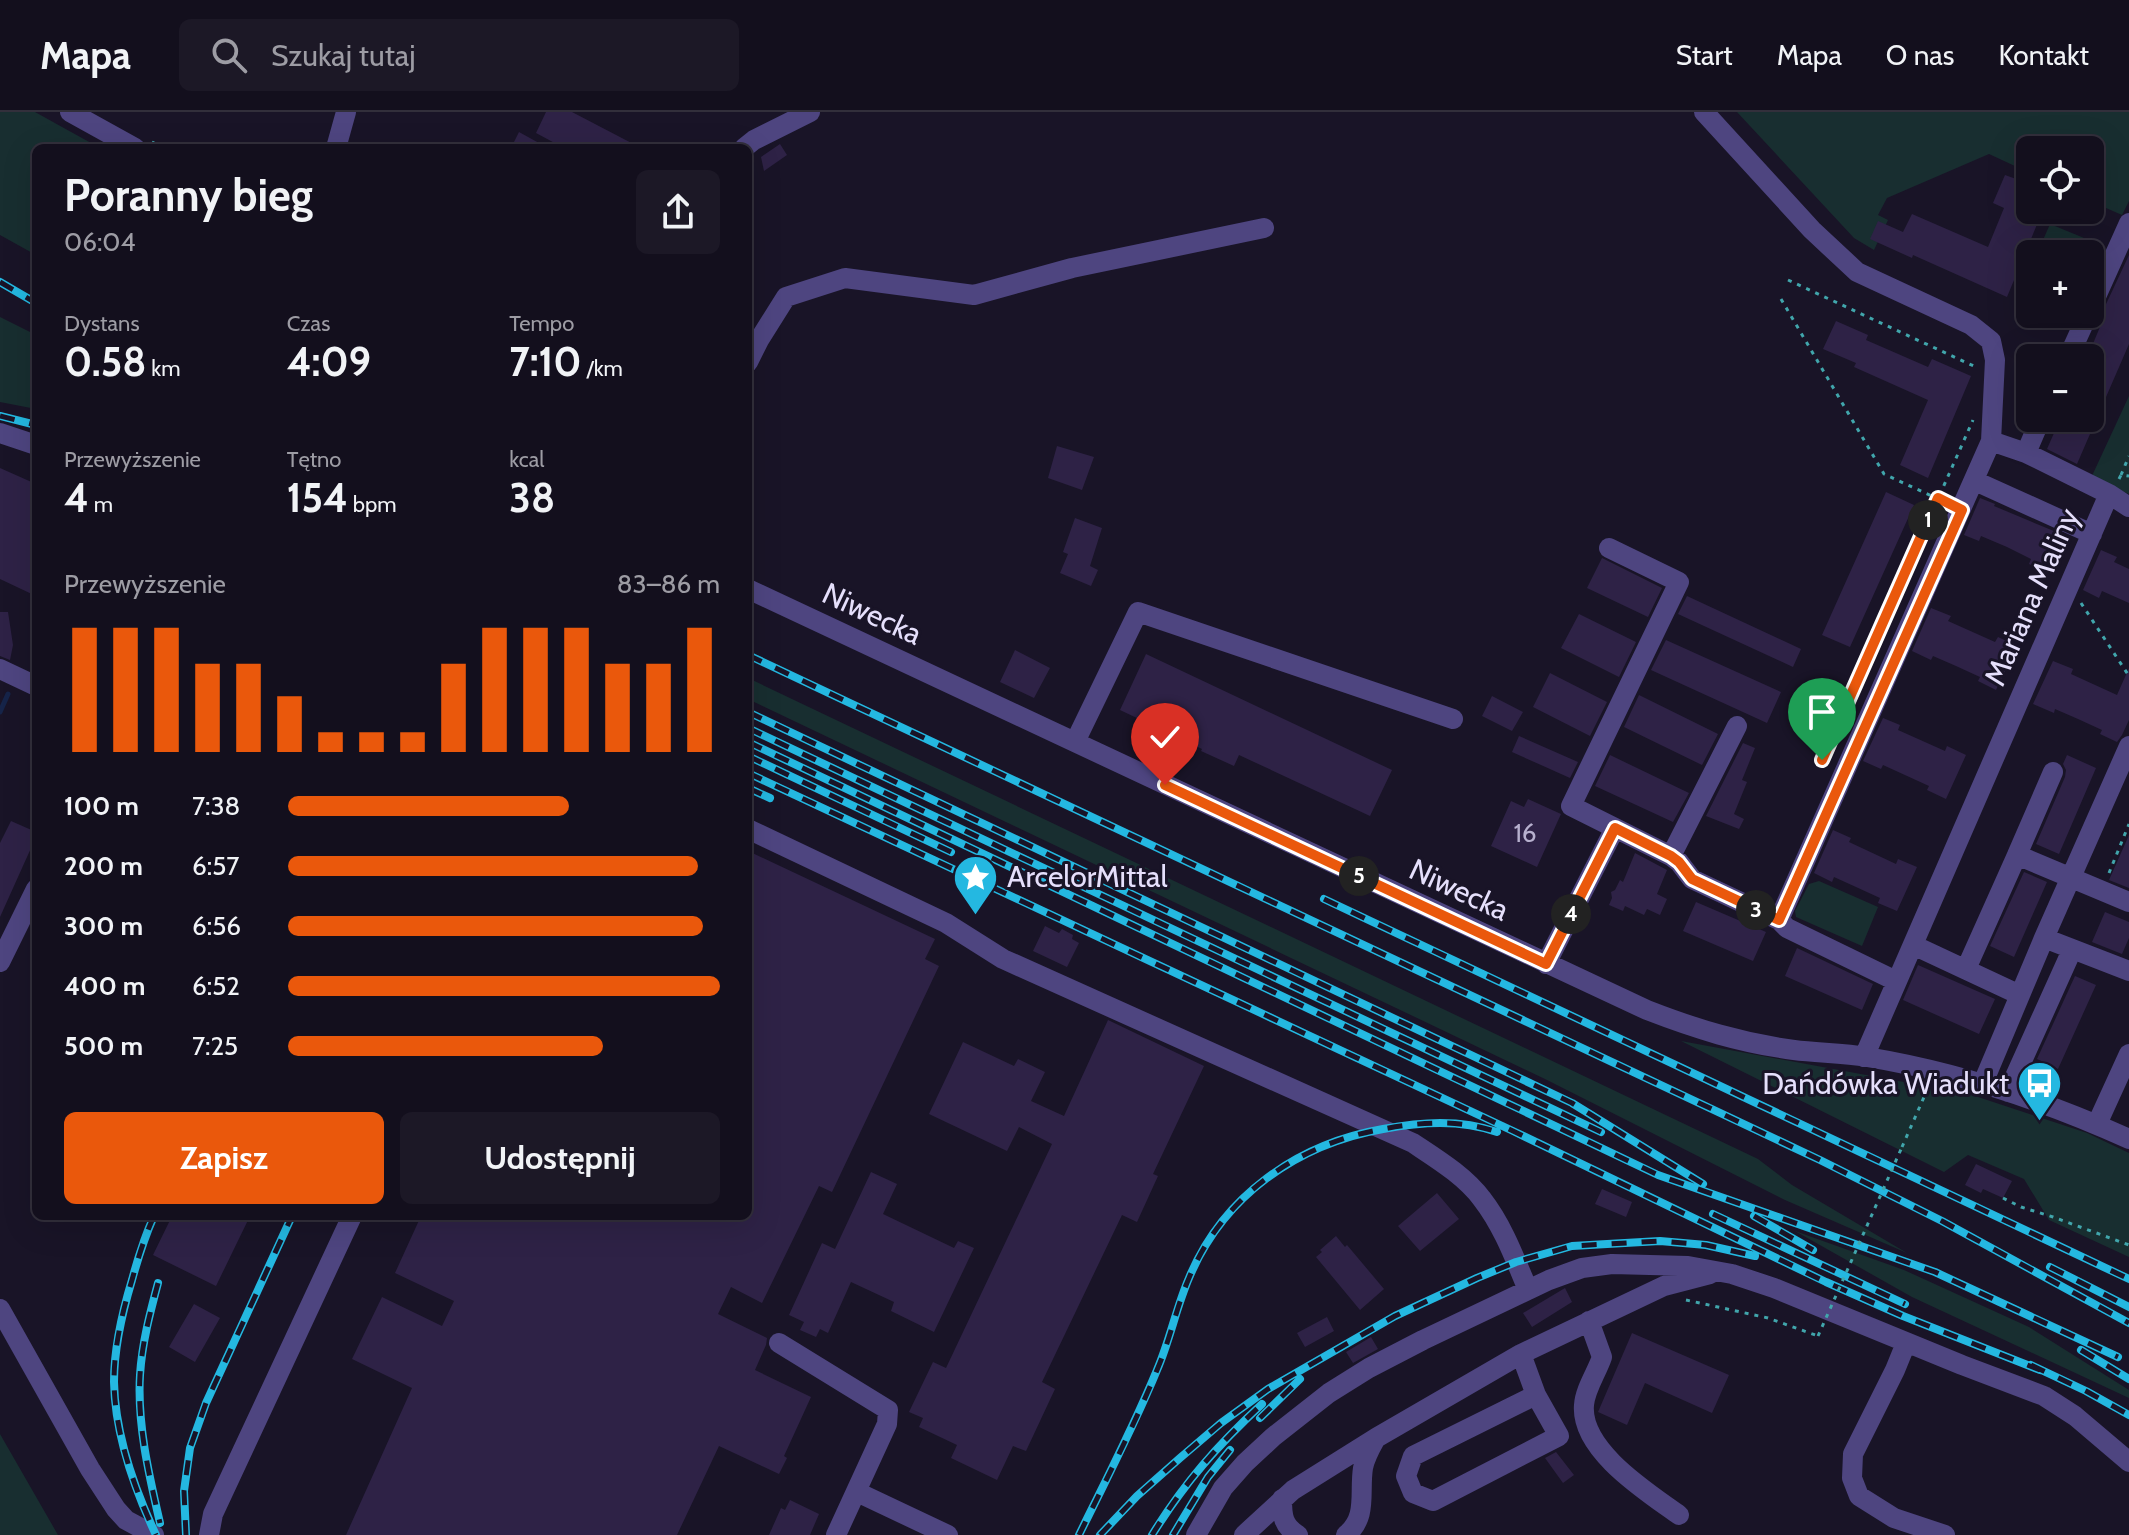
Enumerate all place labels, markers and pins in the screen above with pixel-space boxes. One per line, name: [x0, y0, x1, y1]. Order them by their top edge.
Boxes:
pin: 1: [1908, 500, 1948, 540]
pin: [1788, 678, 1856, 760]
pin: [1131, 703, 1199, 785]
place icon: ArcelorMittal: [952, 853, 1000, 916]
pin: 5: [1339, 856, 1379, 896]
place label: ArcelorMittal: [1007, 858, 1168, 895]
pin: 3: [1736, 890, 1776, 930]
pin: 4: [1551, 894, 1591, 934]
bus stop icon: Dańdówka Wiadukt: [2016, 1060, 2064, 1123]
place label: Dańdówka Wiadukt: [1762, 1065, 2009, 1102]

